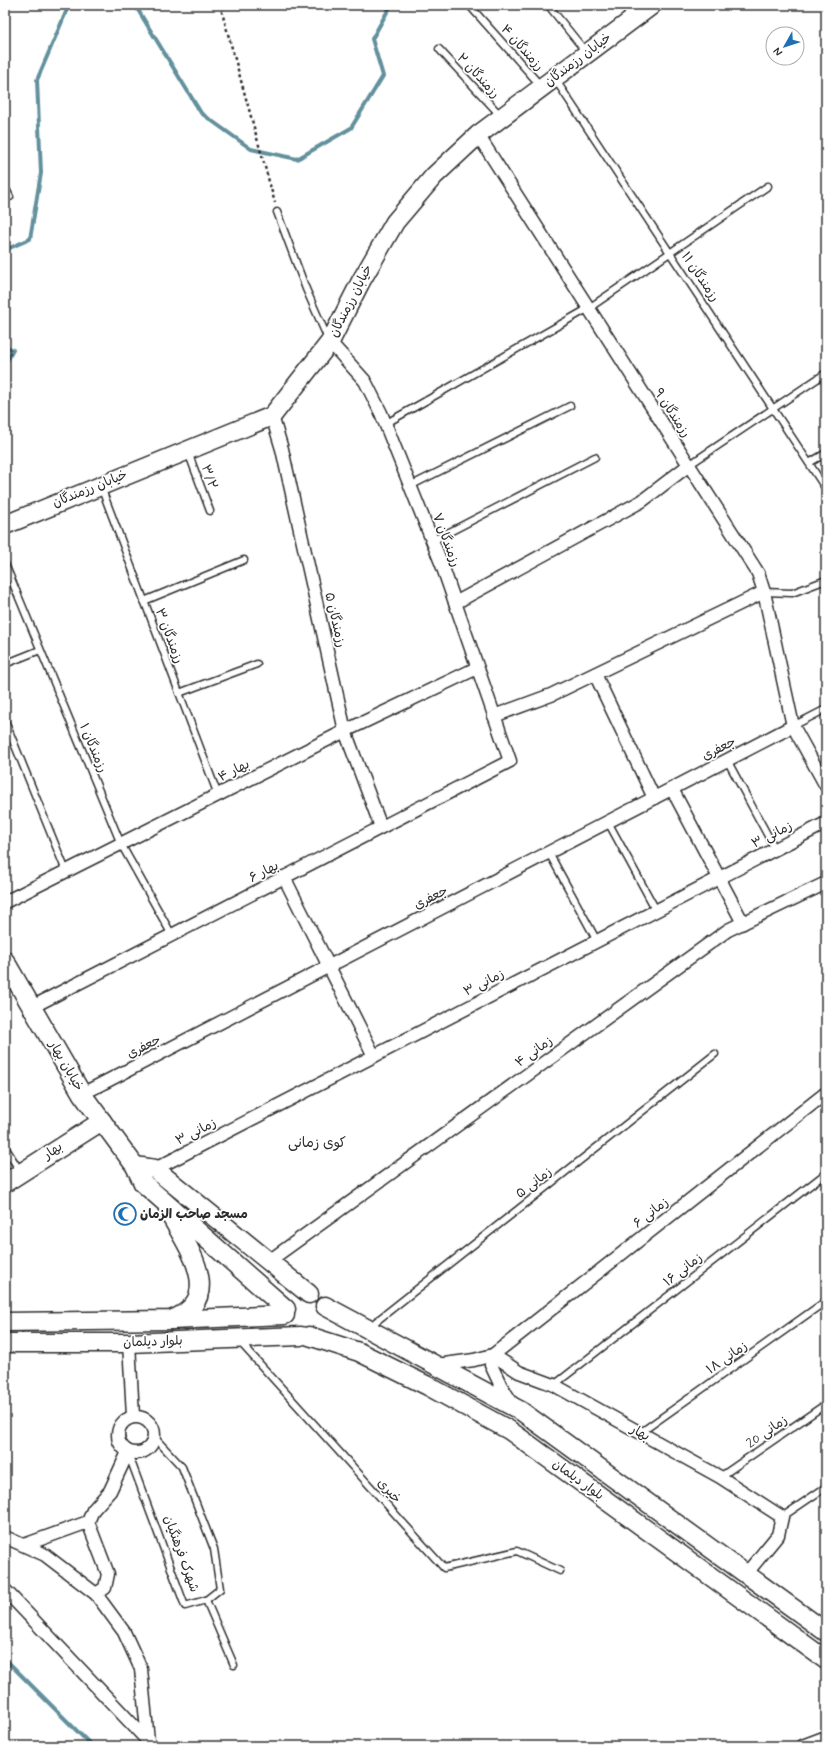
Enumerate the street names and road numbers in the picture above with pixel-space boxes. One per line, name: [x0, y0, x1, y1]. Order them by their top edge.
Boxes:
street label: رزمندگان ۴: [497, 21, 547, 75]
street label: خیابان رزمندگان: [541, 29, 615, 91]
street label: رزمندگان ۲: [453, 50, 503, 102]
street label: رزمندگان ۱۱: [677, 249, 723, 305]
street label: خیابان رزمندگان: [325, 262, 377, 340]
street label: رزمندگان ۹: [650, 385, 694, 441]
street label: ۳/۲: [197, 462, 221, 492]
street label: خیابان رزمندگان: [50, 466, 130, 512]
street label: رزمندگان ۷: [428, 511, 464, 569]
street label: رزمندگان ۵: [320, 591, 350, 649]
street label: رزمندگان ۳: [151, 606, 187, 666]
street label: رزمندگان ۱: [75, 721, 111, 775]
street label: جعفری: [699, 733, 739, 765]
street label: بهار ۴: [215, 756, 253, 786]
street label: زمانی ۳: [749, 818, 795, 852]
street label: بهار ۶: [246, 857, 282, 887]
street label: جعفری: [411, 882, 451, 914]
street label: زمانی ۳: [461, 966, 507, 1000]
street label: جعفری: [124, 1031, 164, 1063]
street label: زمانی ۴: [512, 1033, 556, 1071]
street label: خیابان بهار: [44, 1037, 87, 1094]
street label: زمانی ۳: [173, 1115, 219, 1149]
street label: بهار: [39, 1138, 66, 1164]
street label: زمانی ۵: [512, 1164, 556, 1202]
street label: زمانی ۶: [630, 1194, 672, 1232]
street label: زمانی ۱۶: [660, 1249, 706, 1291]
street label: بلوار دیلمان: [123, 1332, 183, 1352]
street label: زمانی ۱۸: [703, 1338, 751, 1378]
street label: زمانی 20: [743, 1412, 791, 1452]
street label: بهار: [626, 1420, 653, 1445]
street label: بلوار دیلمان: [549, 1456, 607, 1504]
street label: خیری: [373, 1475, 405, 1507]
street label: شهرک فرهنگیان: [159, 1513, 203, 1595]

